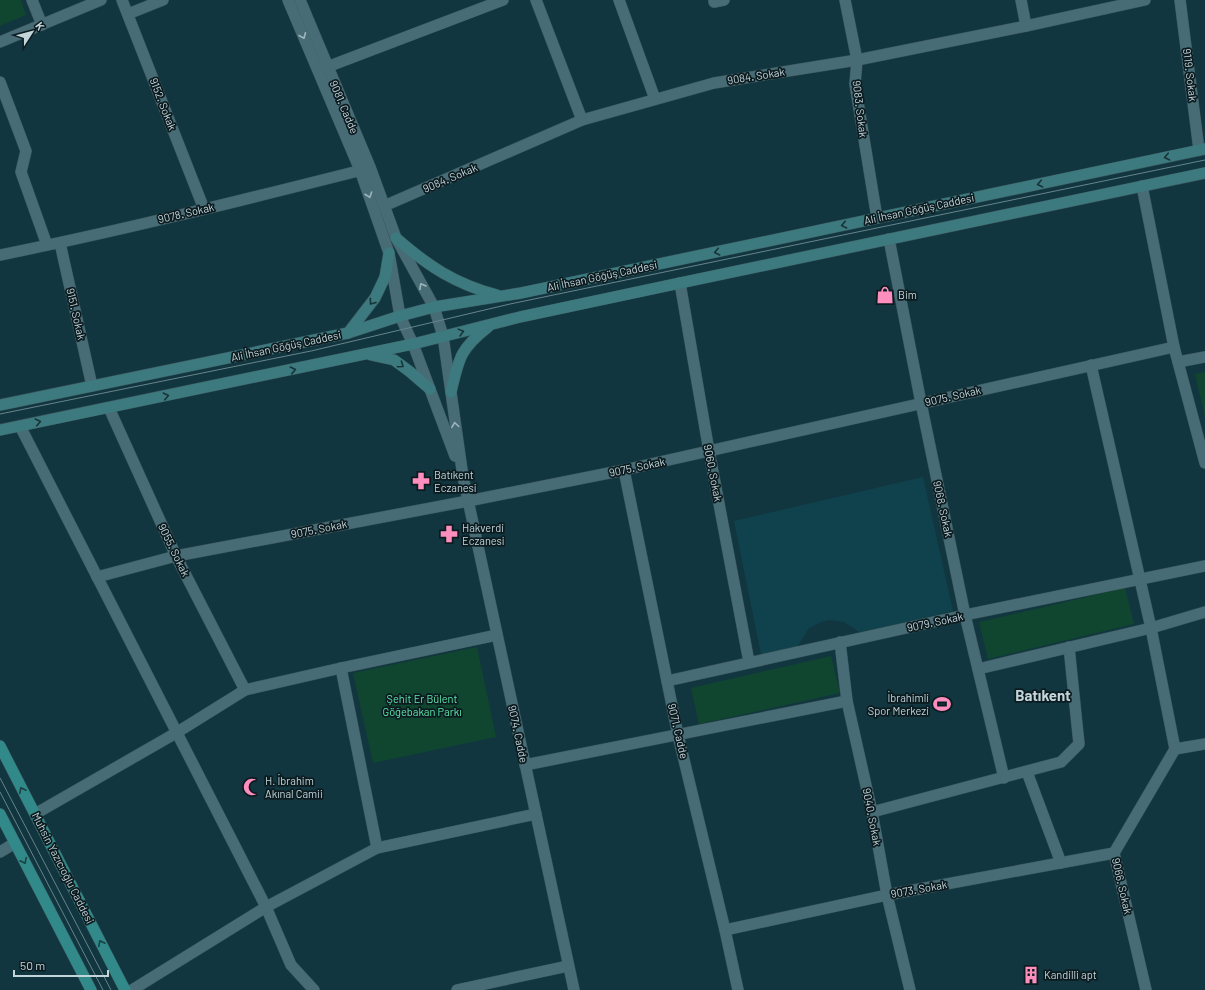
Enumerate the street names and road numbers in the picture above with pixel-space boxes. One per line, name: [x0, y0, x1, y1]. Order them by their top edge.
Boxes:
street label: 9119. Sokak: [1181, 48, 1200, 103]
street label: 9084. Sokak: [726, 64, 786, 86]
street label: 9152. Sokak: [148, 76, 180, 132]
street label: 9081. Cadde: [327, 78, 362, 136]
street label: 9083. Sokak: [851, 80, 871, 139]
street label: 9084. Sokak: [421, 160, 479, 195]
street label: Ali İhsan Göğüş Caddesi: [863, 189, 975, 227]
street label: 9078. Sokak: [157, 200, 216, 225]
street label: Ali İhsan Göğüş Caddesi: [546, 256, 658, 294]
street label: 9151. Sokak: [64, 287, 89, 342]
street label: Ali İhsan Göğüş Caddesi: [230, 326, 342, 364]
street label: 9075. Sokak: [924, 383, 983, 408]
street label: 9060. Sokak: [702, 443, 726, 503]
street label: 9075. Sokak: [608, 454, 667, 479]
street label: 9068. Sokak: [931, 479, 956, 539]
street label: 9075. Sokak: [290, 517, 349, 540]
street label: 9055. Sokak: [156, 521, 193, 579]
street label: 9079. Sokak: [906, 609, 965, 634]
street label: 9071. Cadde: [666, 702, 691, 760]
street label: 9074. Cadde: [506, 704, 531, 764]
street label: 9040. Sokak: [861, 787, 885, 847]
street label: Muhsin Yazıcıoğlu Caddesi: [30, 810, 97, 926]
street label: 9066. Sokak: [1110, 856, 1135, 916]
street label: 9073. Sokak: [890, 877, 949, 900]

